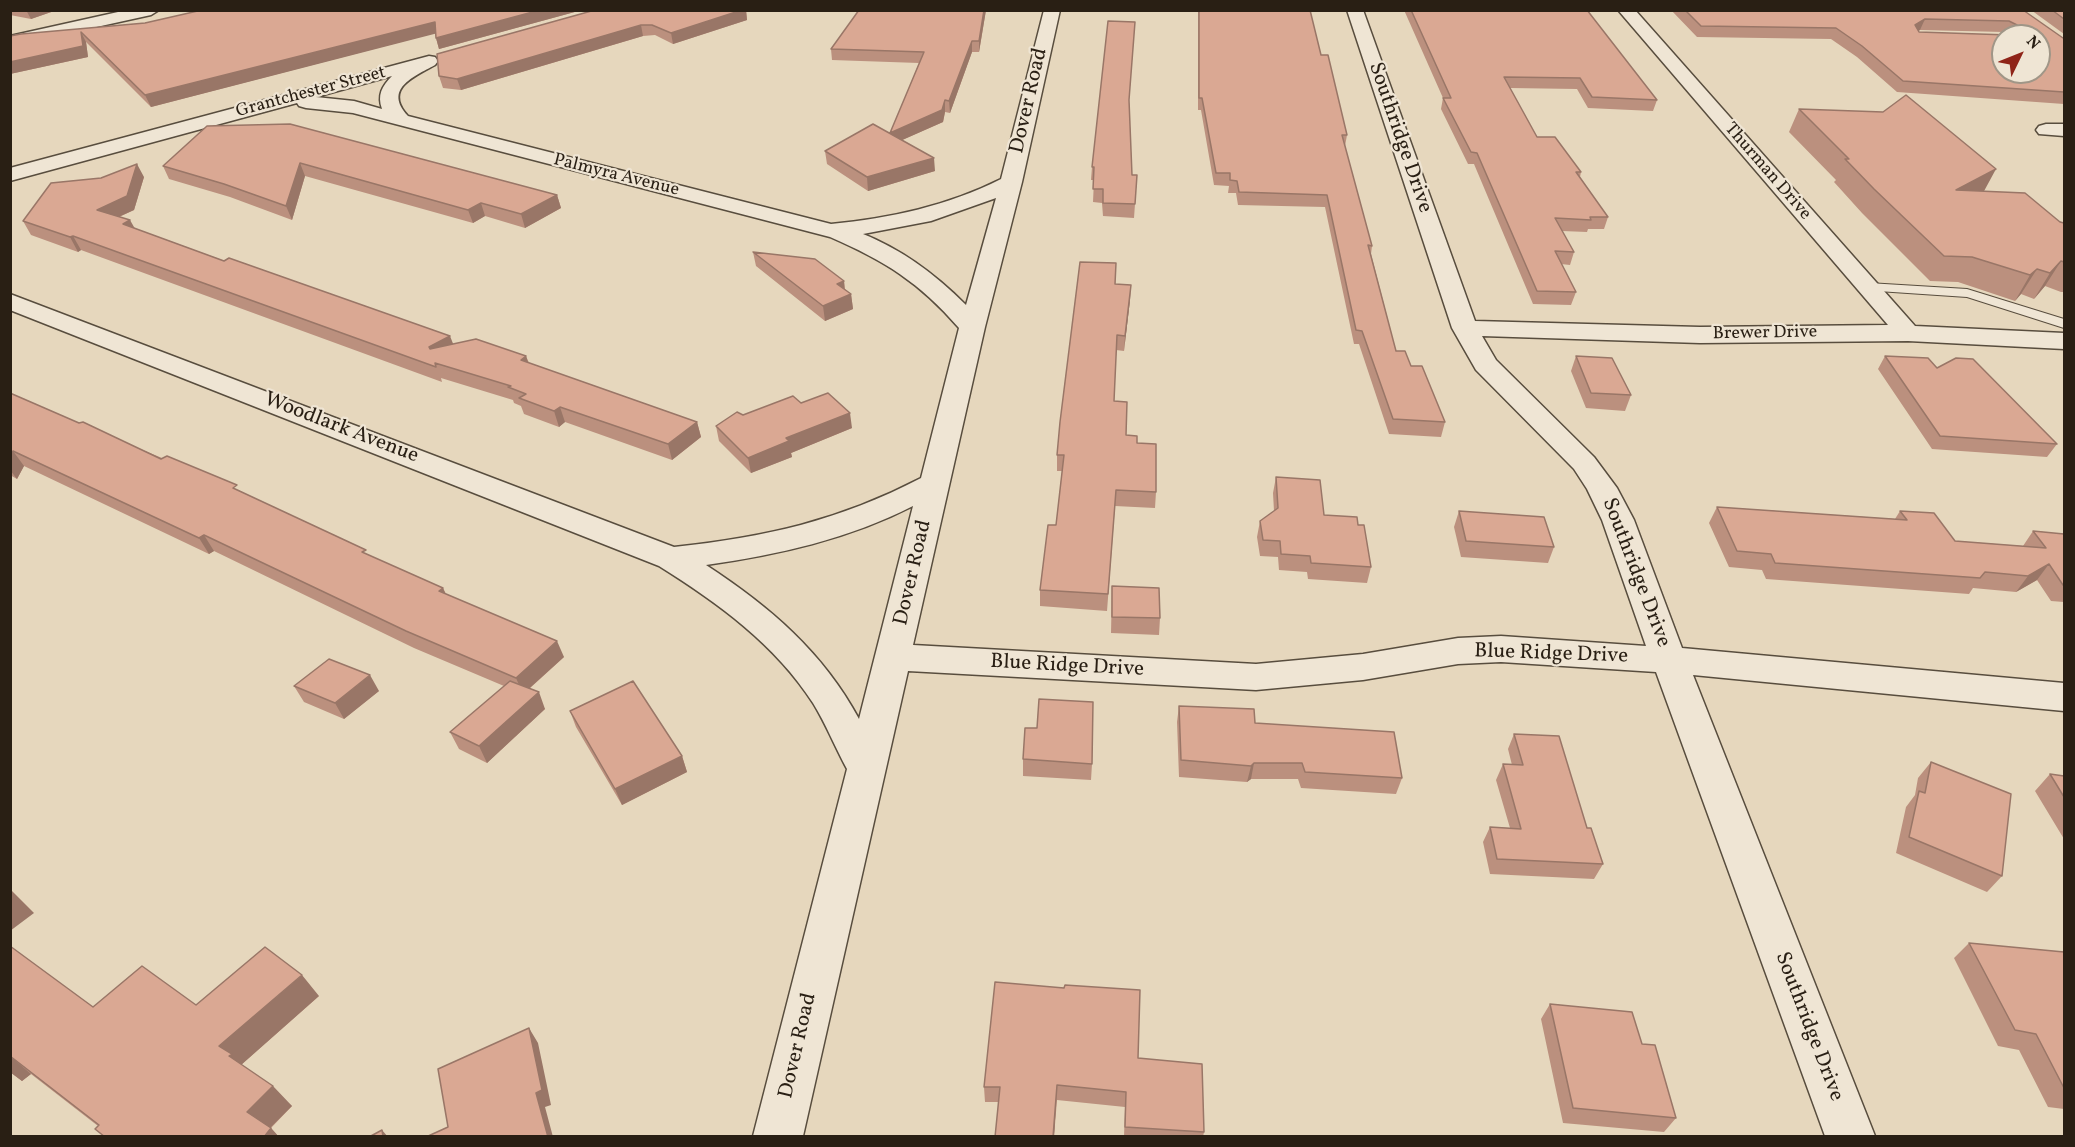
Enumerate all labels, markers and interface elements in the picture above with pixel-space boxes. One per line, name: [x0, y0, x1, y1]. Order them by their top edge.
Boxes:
north arrow: [1991, 24, 2051, 84]
text: N: [2021, 31, 2045, 55]
street label: Dover Road: [1006, 46, 1054, 156]
street label: Southridge Drive: [1361, 59, 1437, 217]
street label: Grantchester Street: [234, 63, 388, 123]
street label: Thurman Drive: [1719, 119, 1815, 225]
street label: Palmyra Avenue: [551, 150, 681, 202]
street label: Brewer Drive: [1713, 322, 1817, 346]
street label: Woodlark Avenue: [260, 388, 422, 470]
street label: Southridge Drive: [1595, 495, 1675, 651]
street label: Dover Road: [890, 518, 938, 628]
street label: Blue Ridge Drive: [1474, 640, 1628, 670]
street label: Blue Ridge Drive: [989, 650, 1145, 684]
street label: Southridge Drive: [1768, 949, 1848, 1105]
street label: Dover Road: [775, 991, 823, 1101]

